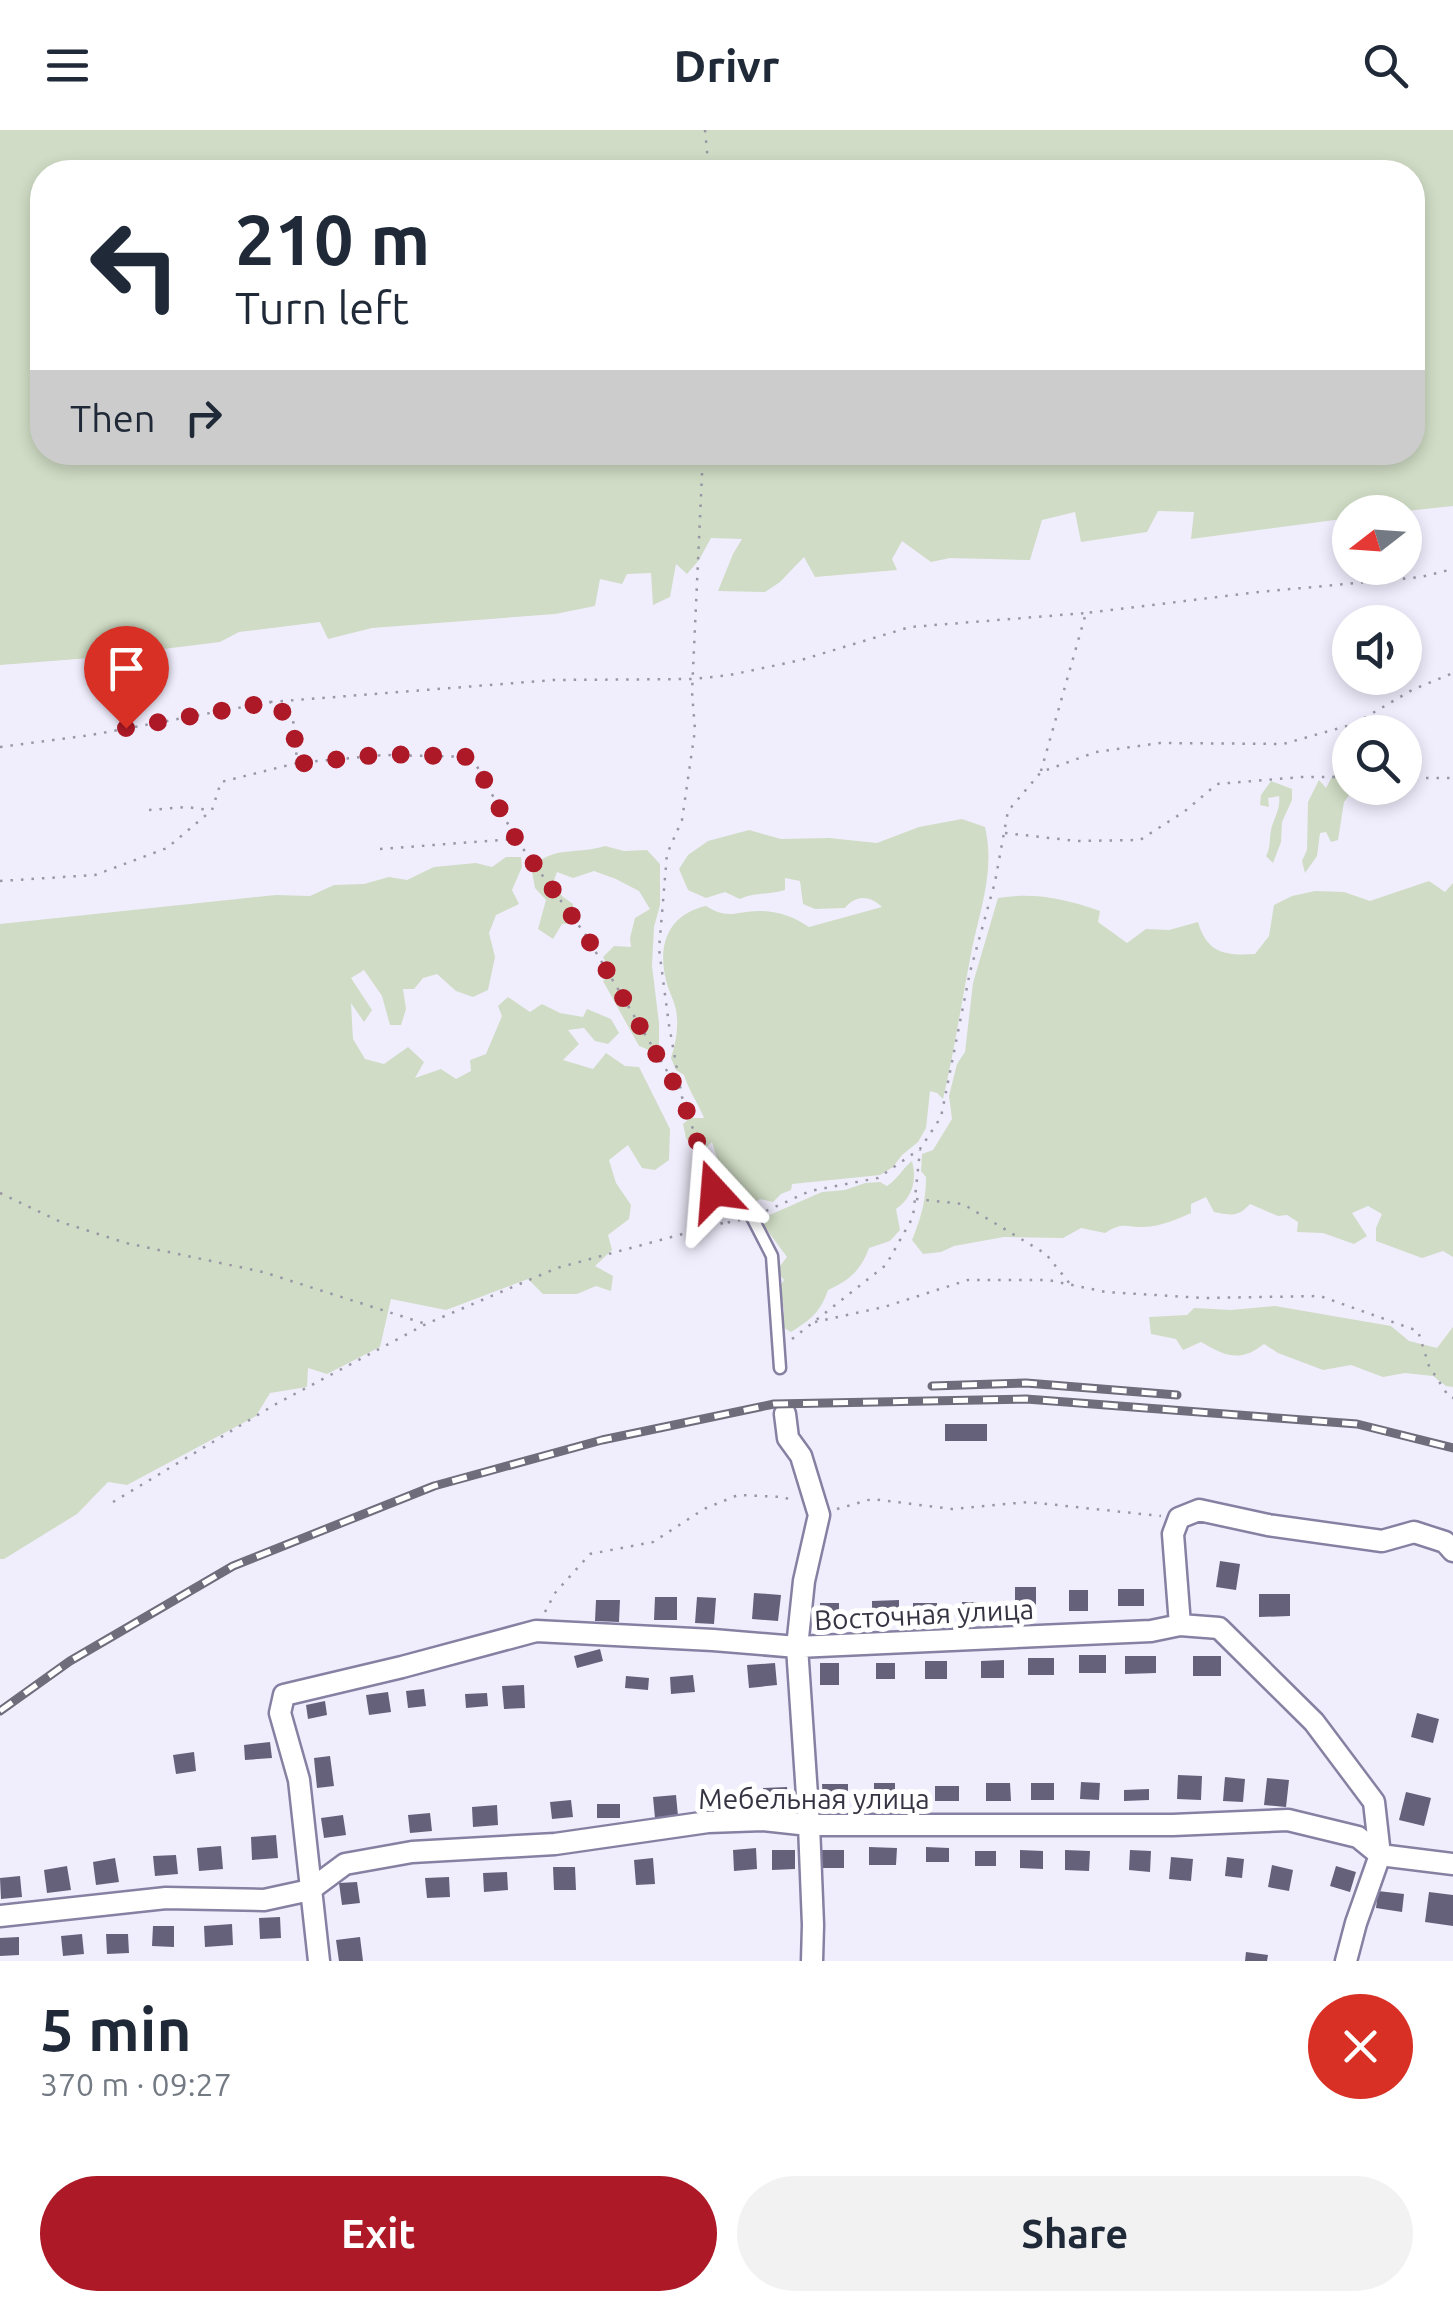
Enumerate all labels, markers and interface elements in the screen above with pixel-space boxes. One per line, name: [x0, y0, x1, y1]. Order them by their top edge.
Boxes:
icon: menu: [40, 38, 95, 93]
icon: search: [1358, 38, 1413, 93]
text: Drivr: [674, 40, 779, 91]
icon: left: [70, 200, 200, 330]
text: 210 m: [235, 200, 430, 278]
text: Turn left: [235, 282, 409, 333]
icon: right: [176, 390, 231, 445]
text: Then: [70, 397, 156, 439]
north arrow: [1332, 495, 1422, 585]
map controls: [1332, 495, 1422, 805]
button: sound: [1332, 605, 1422, 695]
pin: [84, 626, 169, 729]
icon: arrive: [99, 641, 154, 696]
button: search: [1332, 715, 1422, 805]
position arrow: [662, 1139, 766, 1243]
street label: Восточная улица: [813, 1593, 1035, 1635]
street label: Мебельная улица: [698, 1783, 930, 1814]
button: close: [1308, 1994, 1413, 2099]
text: 5 min: [40, 1995, 192, 2062]
text: 370 m · 09:27: [40, 2066, 232, 2102]
button: Exit: [40, 2176, 717, 2291]
button: Share: [737, 2176, 1413, 2291]

